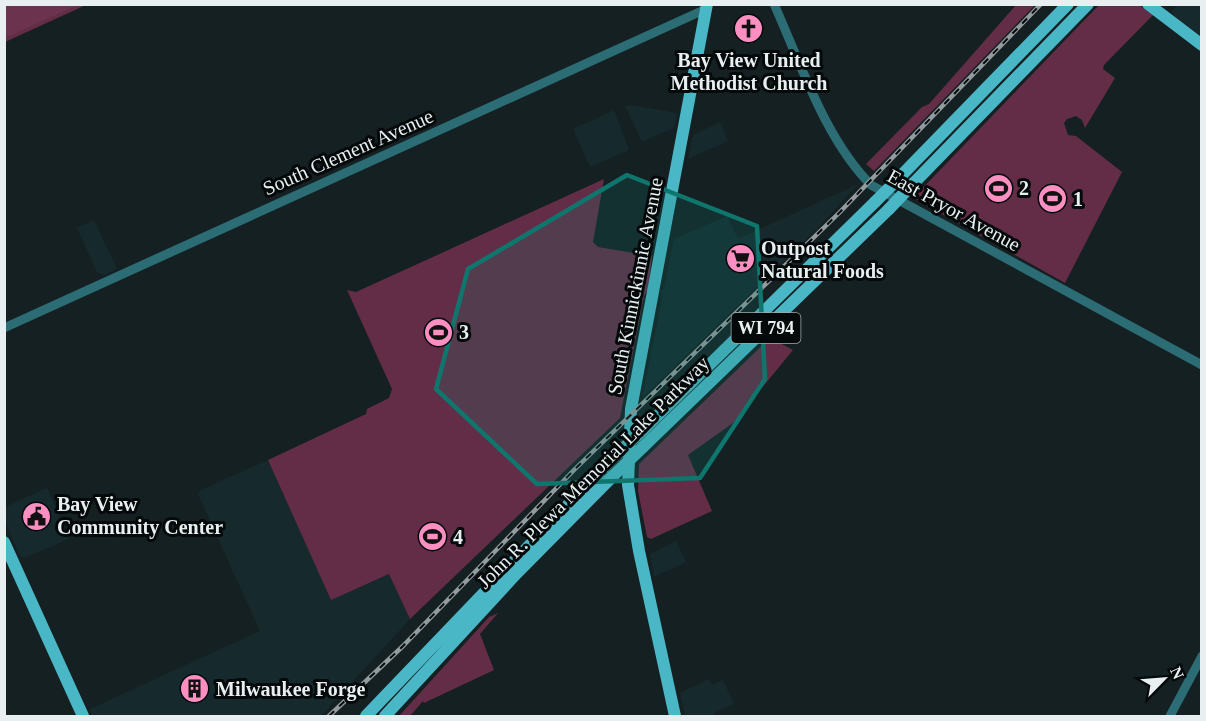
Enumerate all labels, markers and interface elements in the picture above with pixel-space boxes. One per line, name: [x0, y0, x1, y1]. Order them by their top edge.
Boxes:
church icon: Bay View United Methodist Church: [733, 13, 765, 45]
place label: Bay View United Methodist Church: [671, 49, 827, 94]
street label: South Clement Avenue: [259, 104, 437, 199]
street label: East Pryor Avenue: [883, 164, 1024, 257]
sports icon: 2: [982, 172, 1014, 204]
street label: South Kinnickinnic Avenue: [603, 175, 667, 396]
place label: 2: [1019, 177, 1029, 199]
sports icon: 1: [1036, 183, 1068, 215]
place label: 1: [1073, 188, 1083, 210]
place label: Outpost Natural Foods: [761, 237, 884, 282]
supermarket icon: Outpost Natural Foods: [724, 243, 756, 275]
road number: WI 794: [732, 313, 801, 343]
sports icon: 3: [422, 316, 454, 348]
place label: 3: [459, 321, 469, 343]
street label: John R. Plewa Memorial Lake Parkway: [472, 351, 714, 593]
place label: Bay View Community Center: [57, 493, 223, 539]
public building icon: Bay View Community Center: [20, 500, 52, 532]
sports icon: 4: [416, 521, 448, 553]
place label: 4: [453, 526, 463, 548]
north arrow: [1134, 649, 1194, 709]
text: N: [1167, 664, 1187, 682]
building icon: Milwaukee Forge: [179, 673, 211, 705]
place label: Milwaukee Forge: [216, 678, 366, 701]

